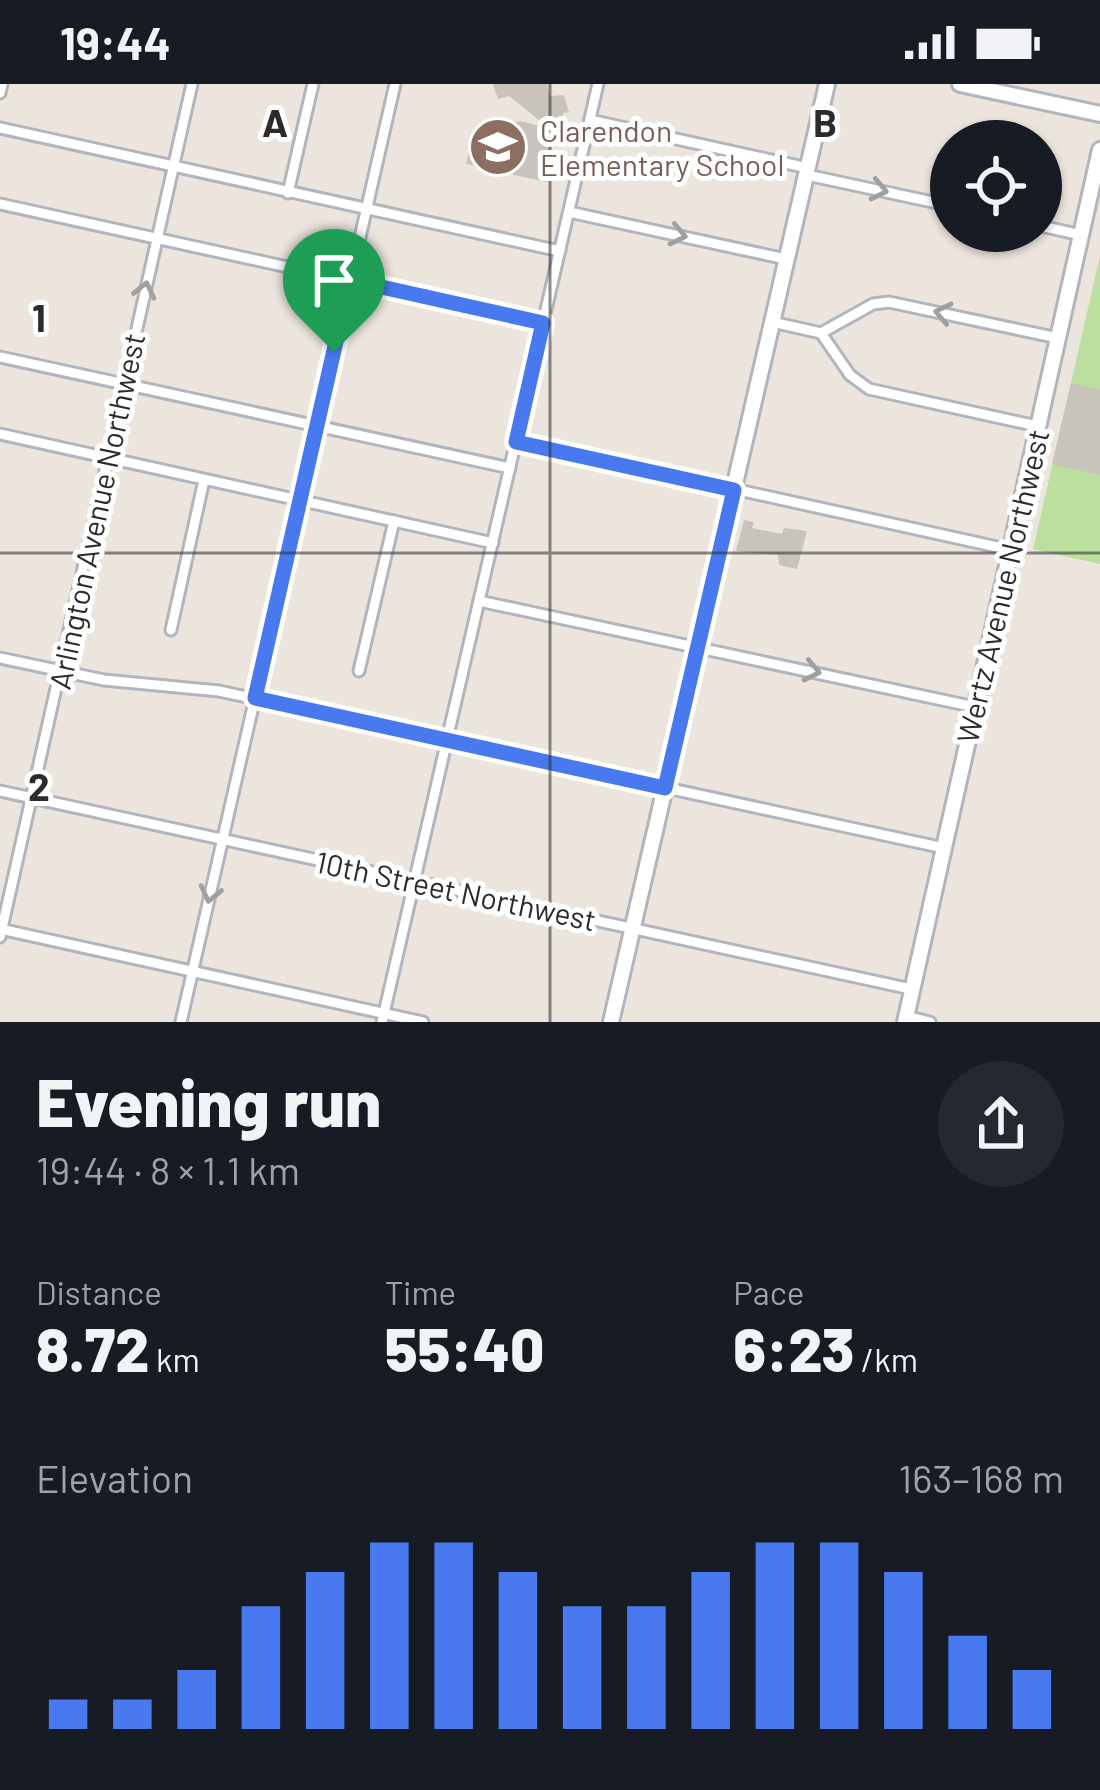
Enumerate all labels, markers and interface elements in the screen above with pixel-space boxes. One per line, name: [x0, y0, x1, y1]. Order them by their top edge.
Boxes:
text: 19:44: [60, 15, 171, 69]
text: A: [262, 98, 288, 145]
text: B: [813, 98, 837, 145]
place label: Clarendon Elementary School: [540, 112, 784, 182]
school or university icon: Clarendon Elementary School: [467, 116, 529, 178]
map controls: [930, 120, 1062, 252]
button: locate: [930, 120, 1062, 252]
one-way arrow: [868, 177, 888, 202]
one-way arrow: [667, 222, 687, 247]
pin: [283, 229, 385, 352]
icon: arrive: [301, 247, 367, 313]
one-way arrow: [132, 281, 157, 301]
text: 1: [32, 293, 46, 340]
one-way arrow: [934, 301, 954, 326]
street label: Arlington Avenue Northwest: [41, 330, 151, 692]
street label: Wertz Avenue Northwest: [948, 426, 1056, 746]
one-way arrow: [801, 658, 821, 683]
text: 2: [28, 762, 50, 809]
street label: 10th Street Northwest: [313, 843, 599, 937]
one-way arrow: [199, 884, 224, 904]
text: Evening run: [36, 1061, 381, 1140]
button: share: [938, 1061, 1064, 1187]
text: 19:44 · 8 × 1.1 km: [36, 1146, 300, 1193]
text: Distance: [36, 1272, 162, 1312]
text: Time: [385, 1272, 456, 1312]
text: Pace: [733, 1272, 804, 1312]
text: 8.72: [36, 1312, 149, 1384]
text: 55:40: [385, 1312, 544, 1384]
text: 6:23: [733, 1312, 854, 1384]
text: km: [149, 1339, 200, 1379]
text: /km: [854, 1339, 918, 1379]
text: Elevation: [36, 1454, 193, 1501]
text: 163–168 m: [899, 1454, 1064, 1501]

